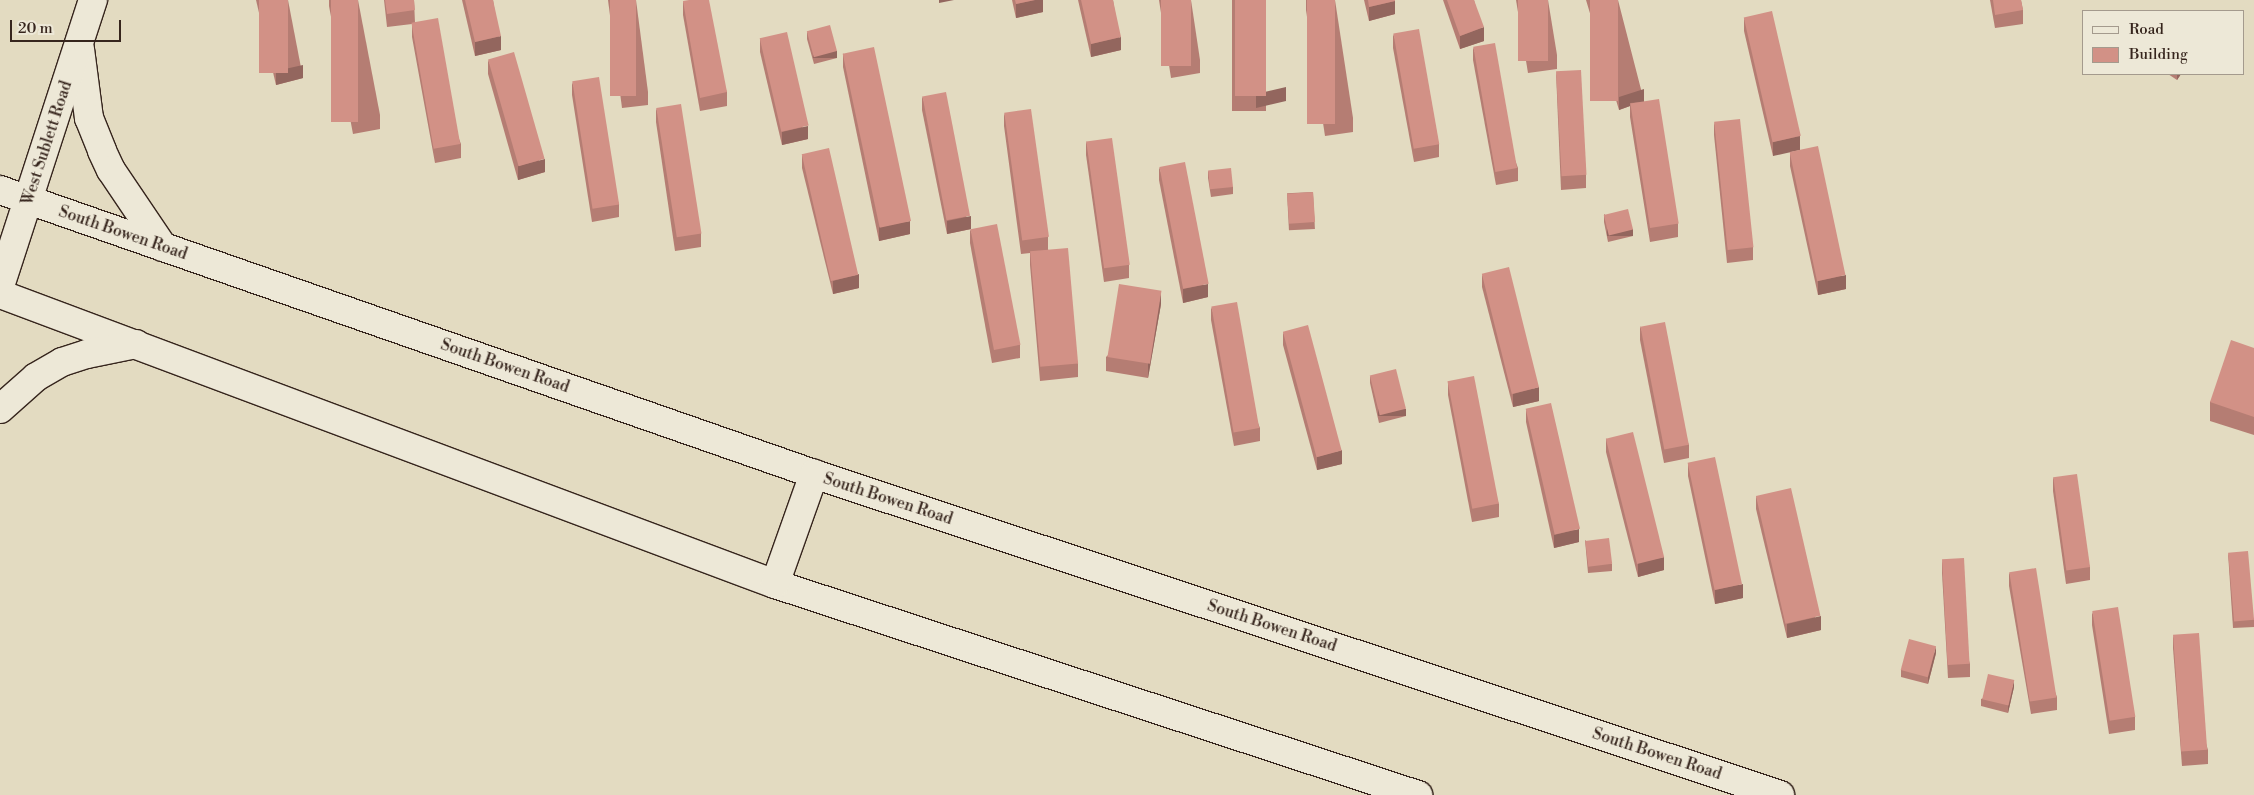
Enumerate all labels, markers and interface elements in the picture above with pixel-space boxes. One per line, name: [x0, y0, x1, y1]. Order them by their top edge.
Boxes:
scale bar: [12, 10, 124, 42]
legend: [2082, 10, 2244, 75]
text: 20 m: [18, 19, 53, 38]
text: Road: [2129, 20, 2164, 39]
text: Building: [2129, 45, 2188, 64]
street label: West Sublett Road: [18, 78, 76, 208]
street label: South Bowen Road: [56, 202, 190, 264]
street label: South Bowen Road: [438, 335, 572, 397]
street label: South Bowen Road: [821, 469, 955, 529]
street label: South Bowen Road: [1205, 596, 1339, 656]
street label: South Bowen Road: [1590, 724, 1724, 784]

